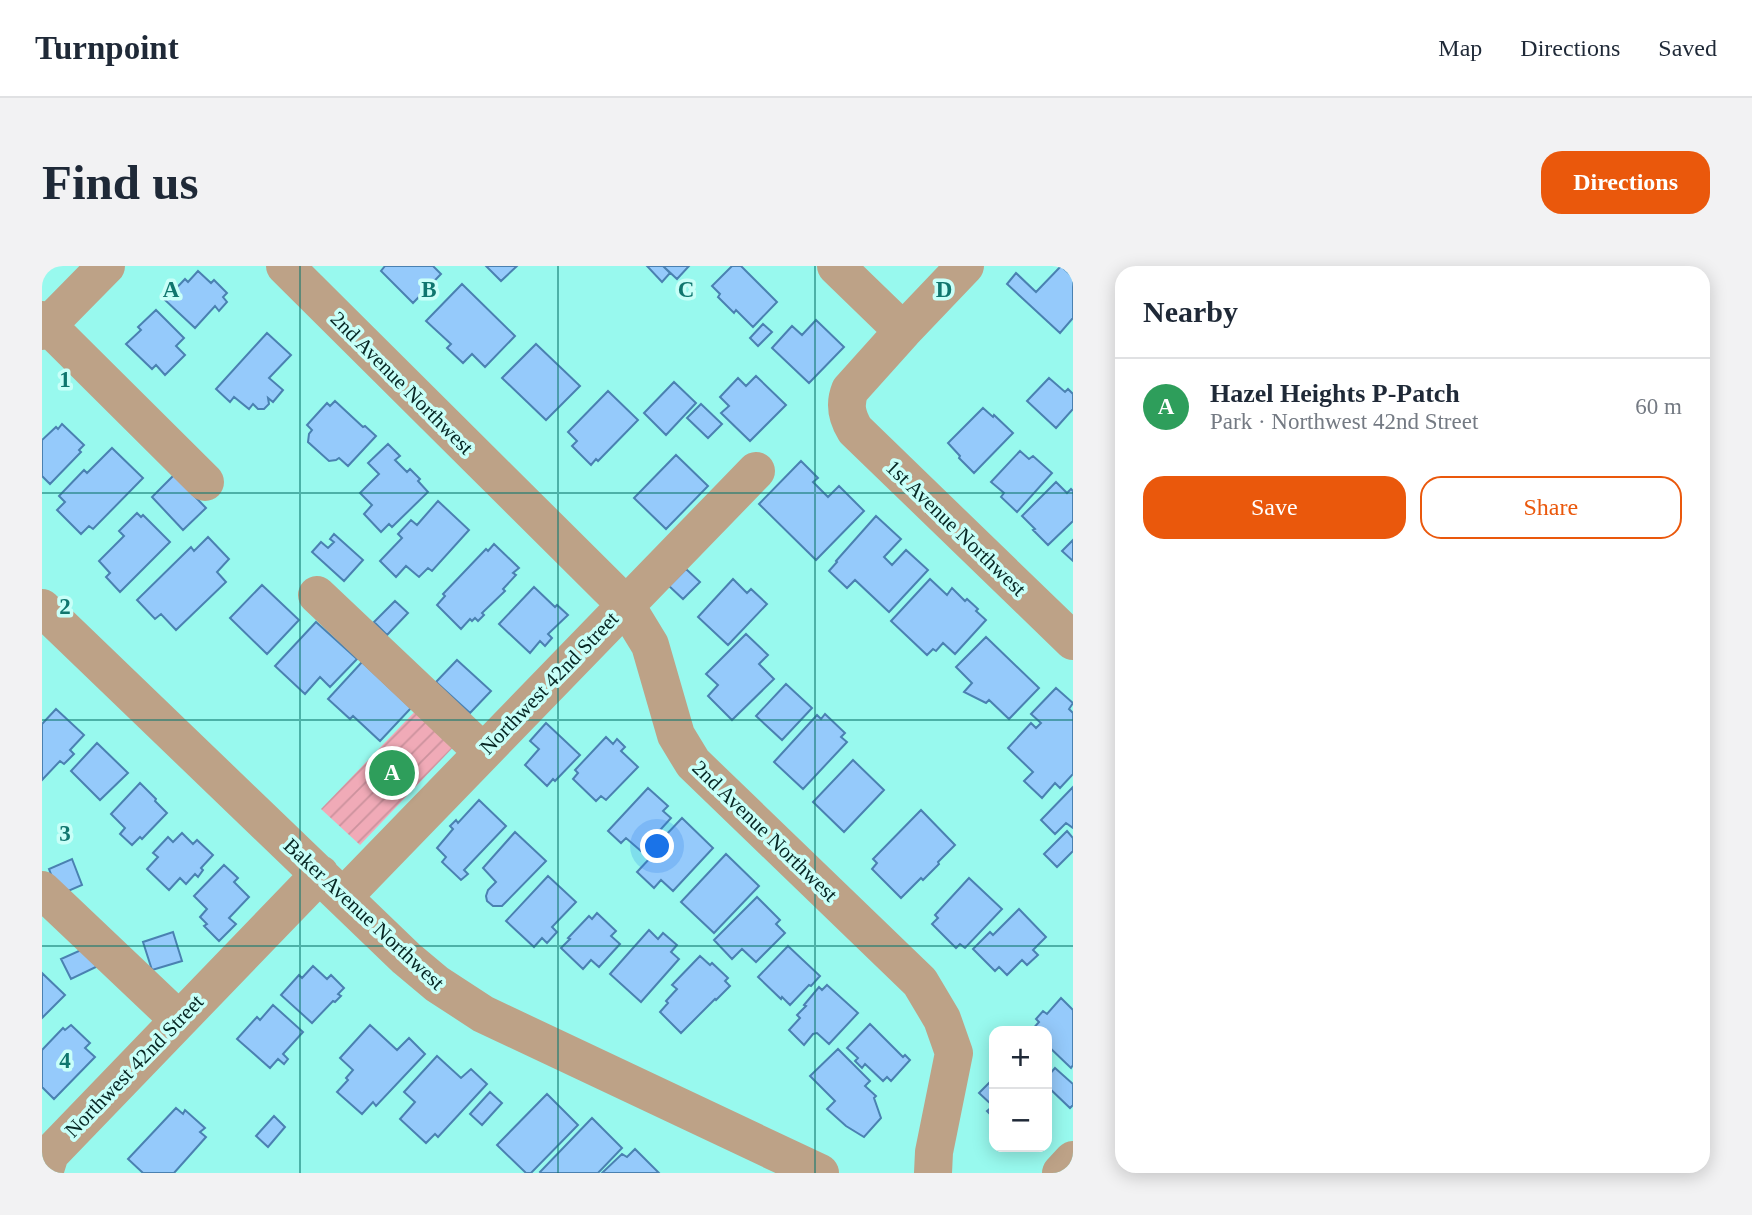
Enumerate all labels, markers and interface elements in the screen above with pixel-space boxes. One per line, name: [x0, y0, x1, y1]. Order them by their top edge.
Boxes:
text: Turnpoint: [35, 30, 179, 66]
text: Map: [1438, 35, 1482, 61]
text: Directions: [1520, 35, 1620, 61]
text: Saved: [1658, 35, 1717, 61]
button: Directions: [1541, 151, 1710, 214]
text: Find us: [42, 155, 199, 210]
text: A: [163, 277, 180, 302]
text: B: [421, 277, 437, 302]
text: C: [678, 277, 694, 302]
text: D: [936, 277, 952, 302]
text: Nearby: [1143, 295, 1238, 328]
street label: 2nd Avenue Northwest: [326, 307, 479, 460]
text: 1: [59, 367, 71, 392]
text: Hazel Heights P-Patch: [1210, 379, 1460, 408]
text: A: [1158, 394, 1174, 419]
text: 60 m: [1635, 394, 1682, 419]
text: Park · Northwest 42nd Street: [1210, 409, 1478, 434]
street label: 1st Avenue Northwest: [881, 455, 1031, 601]
button: Save: [1143, 476, 1406, 539]
button: Share: [1420, 476, 1682, 539]
text: 2: [59, 594, 71, 619]
street label: Northwest 42nd Street: [475, 607, 623, 759]
pin: A: [369, 747, 415, 799]
street label: 2nd Avenue Northwest: [688, 756, 843, 906]
text: 3: [59, 821, 71, 846]
your location: [640, 829, 674, 863]
street label: Baker Avenue Northwest: [279, 833, 449, 995]
street label: Northwest 42nd Street: [59, 989, 209, 1143]
map controls: [989, 1026, 1052, 1152]
button: +: [989, 1026, 1052, 1089]
button: −: [989, 1089, 1052, 1152]

